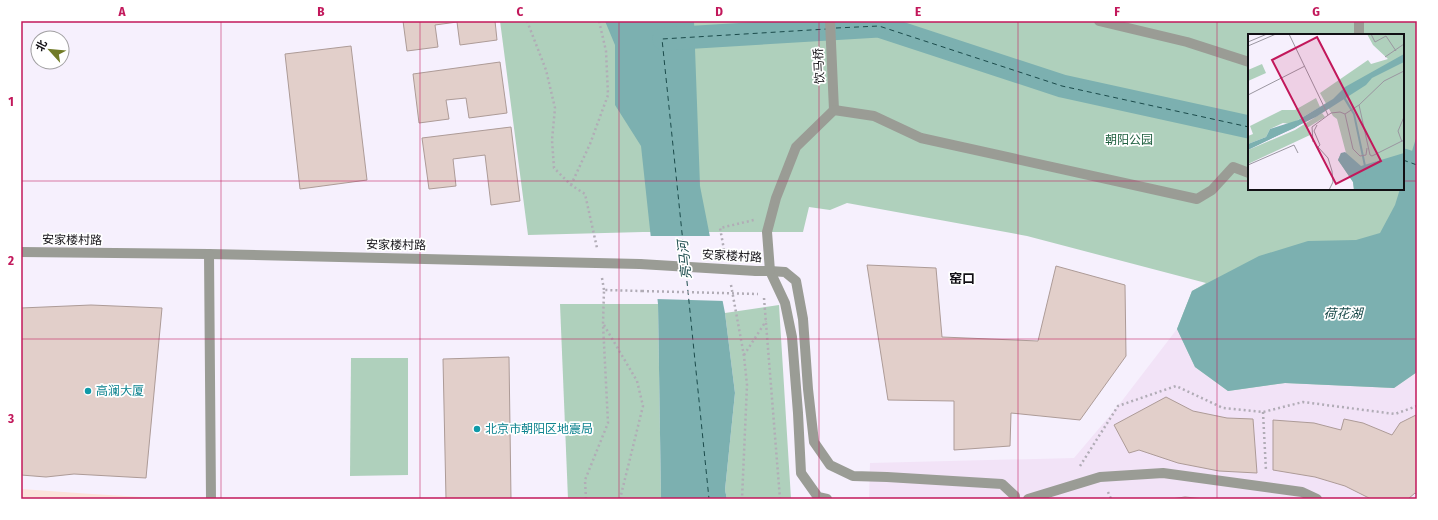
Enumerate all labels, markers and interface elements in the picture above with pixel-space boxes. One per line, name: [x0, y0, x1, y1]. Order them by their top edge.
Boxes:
text: A: [117, 4, 126, 19]
text: B: [317, 4, 325, 19]
text: C: [517, 4, 524, 19]
text: D: [715, 4, 723, 19]
text: E: [915, 4, 921, 19]
text: F: [1114, 4, 1120, 19]
text: G: [1312, 4, 1320, 19]
north arrow: [30, 30, 70, 70]
inset map: [1248, 34, 1404, 190]
text: 北: [33, 38, 50, 54]
street label: 饮马桥: [811, 48, 827, 84]
text: 1: [8, 94, 14, 109]
park label: 朝阳公园: [1105, 133, 1153, 147]
street label: 安家楼村路: [42, 232, 102, 248]
street label: 安家楼村路: [366, 237, 426, 253]
water label: 亮马河: [675, 237, 694, 280]
street label: 安家楼村路: [702, 247, 762, 265]
text: 2: [7, 253, 14, 268]
district label: 窑口: [949, 271, 975, 286]
water label: 荷花湖: [1323, 306, 1364, 321]
place label: 高澜大厦: [96, 384, 144, 398]
marker: 高澜大厦: [83, 386, 93, 396]
text: 3: [7, 411, 14, 426]
place label: 北京市朝阳区地震局: [485, 422, 593, 436]
marker: 北京市朝阳区地震局: [472, 424, 482, 434]

